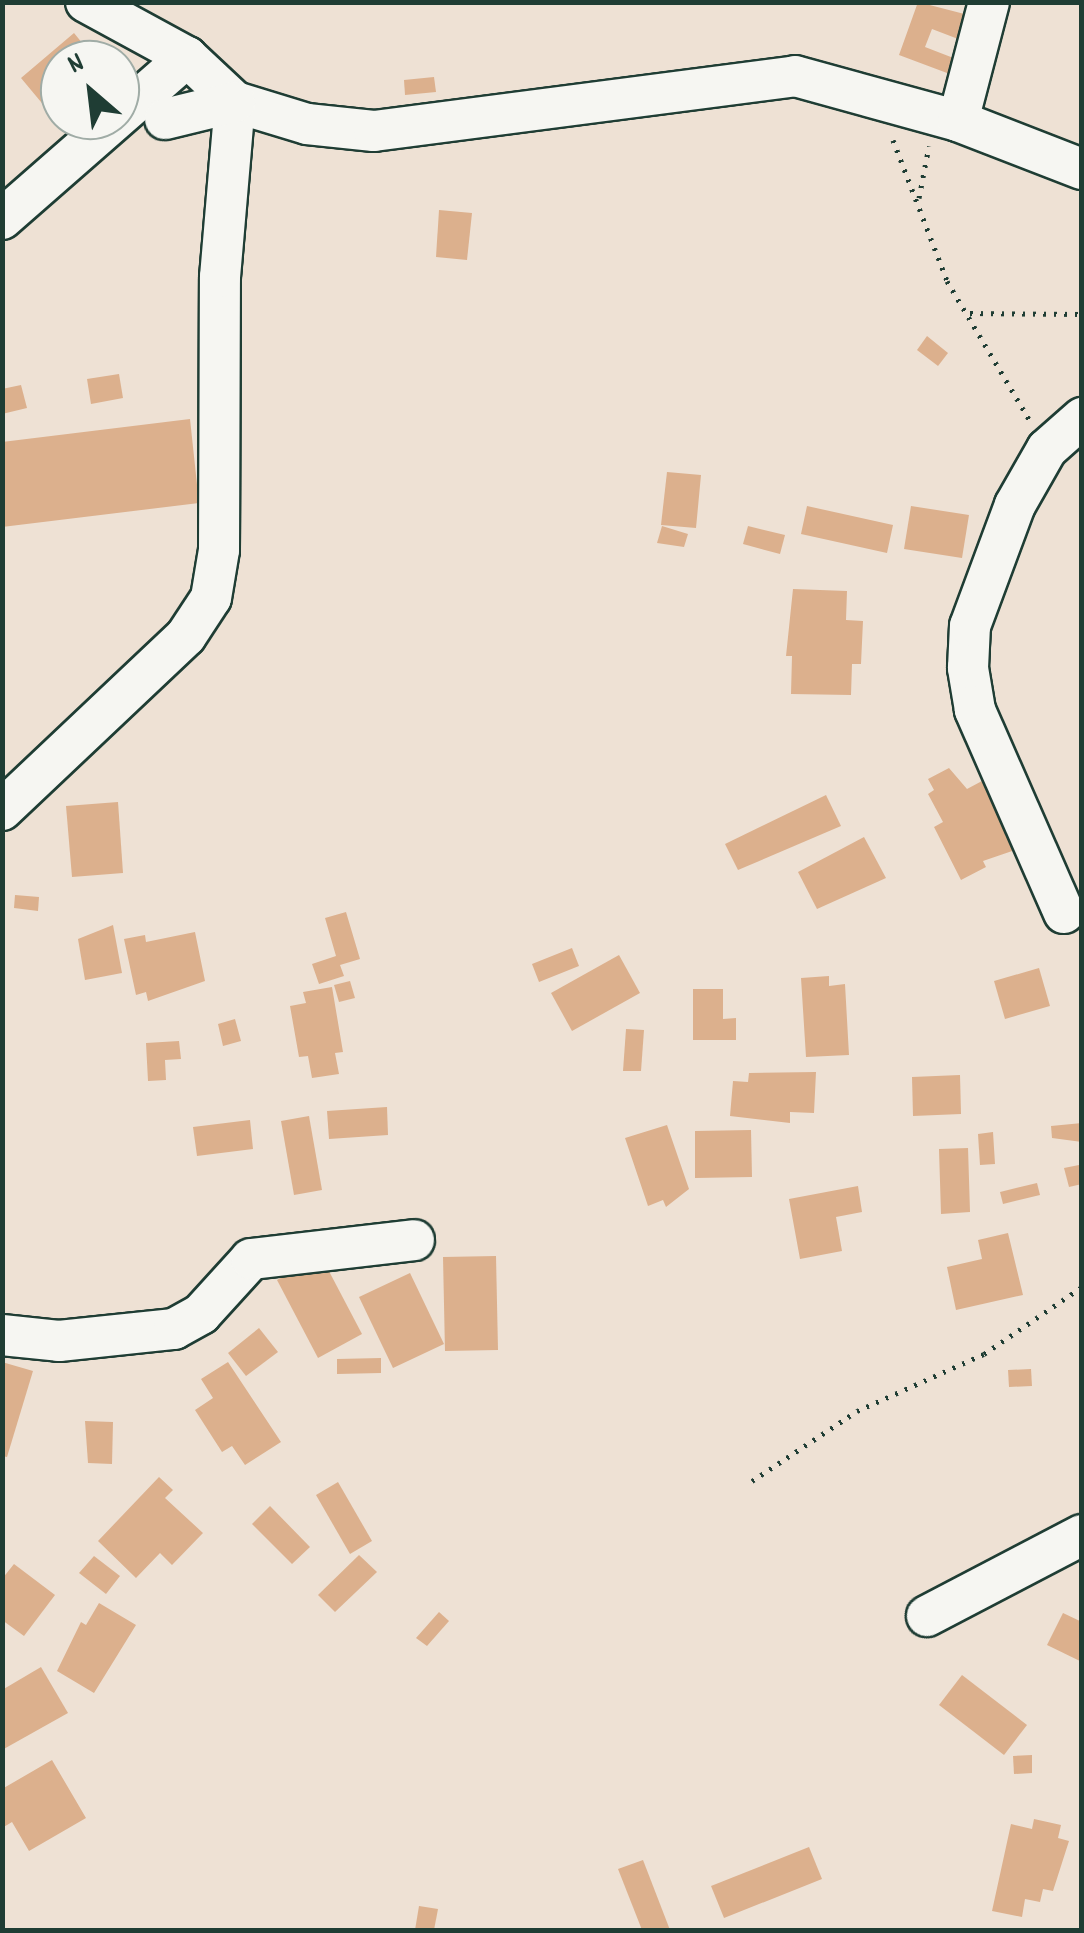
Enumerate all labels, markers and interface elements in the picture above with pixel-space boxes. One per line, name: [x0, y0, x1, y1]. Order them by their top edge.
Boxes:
north arrow: [40, 40, 140, 140]
text: N: [61, 44, 92, 86]

